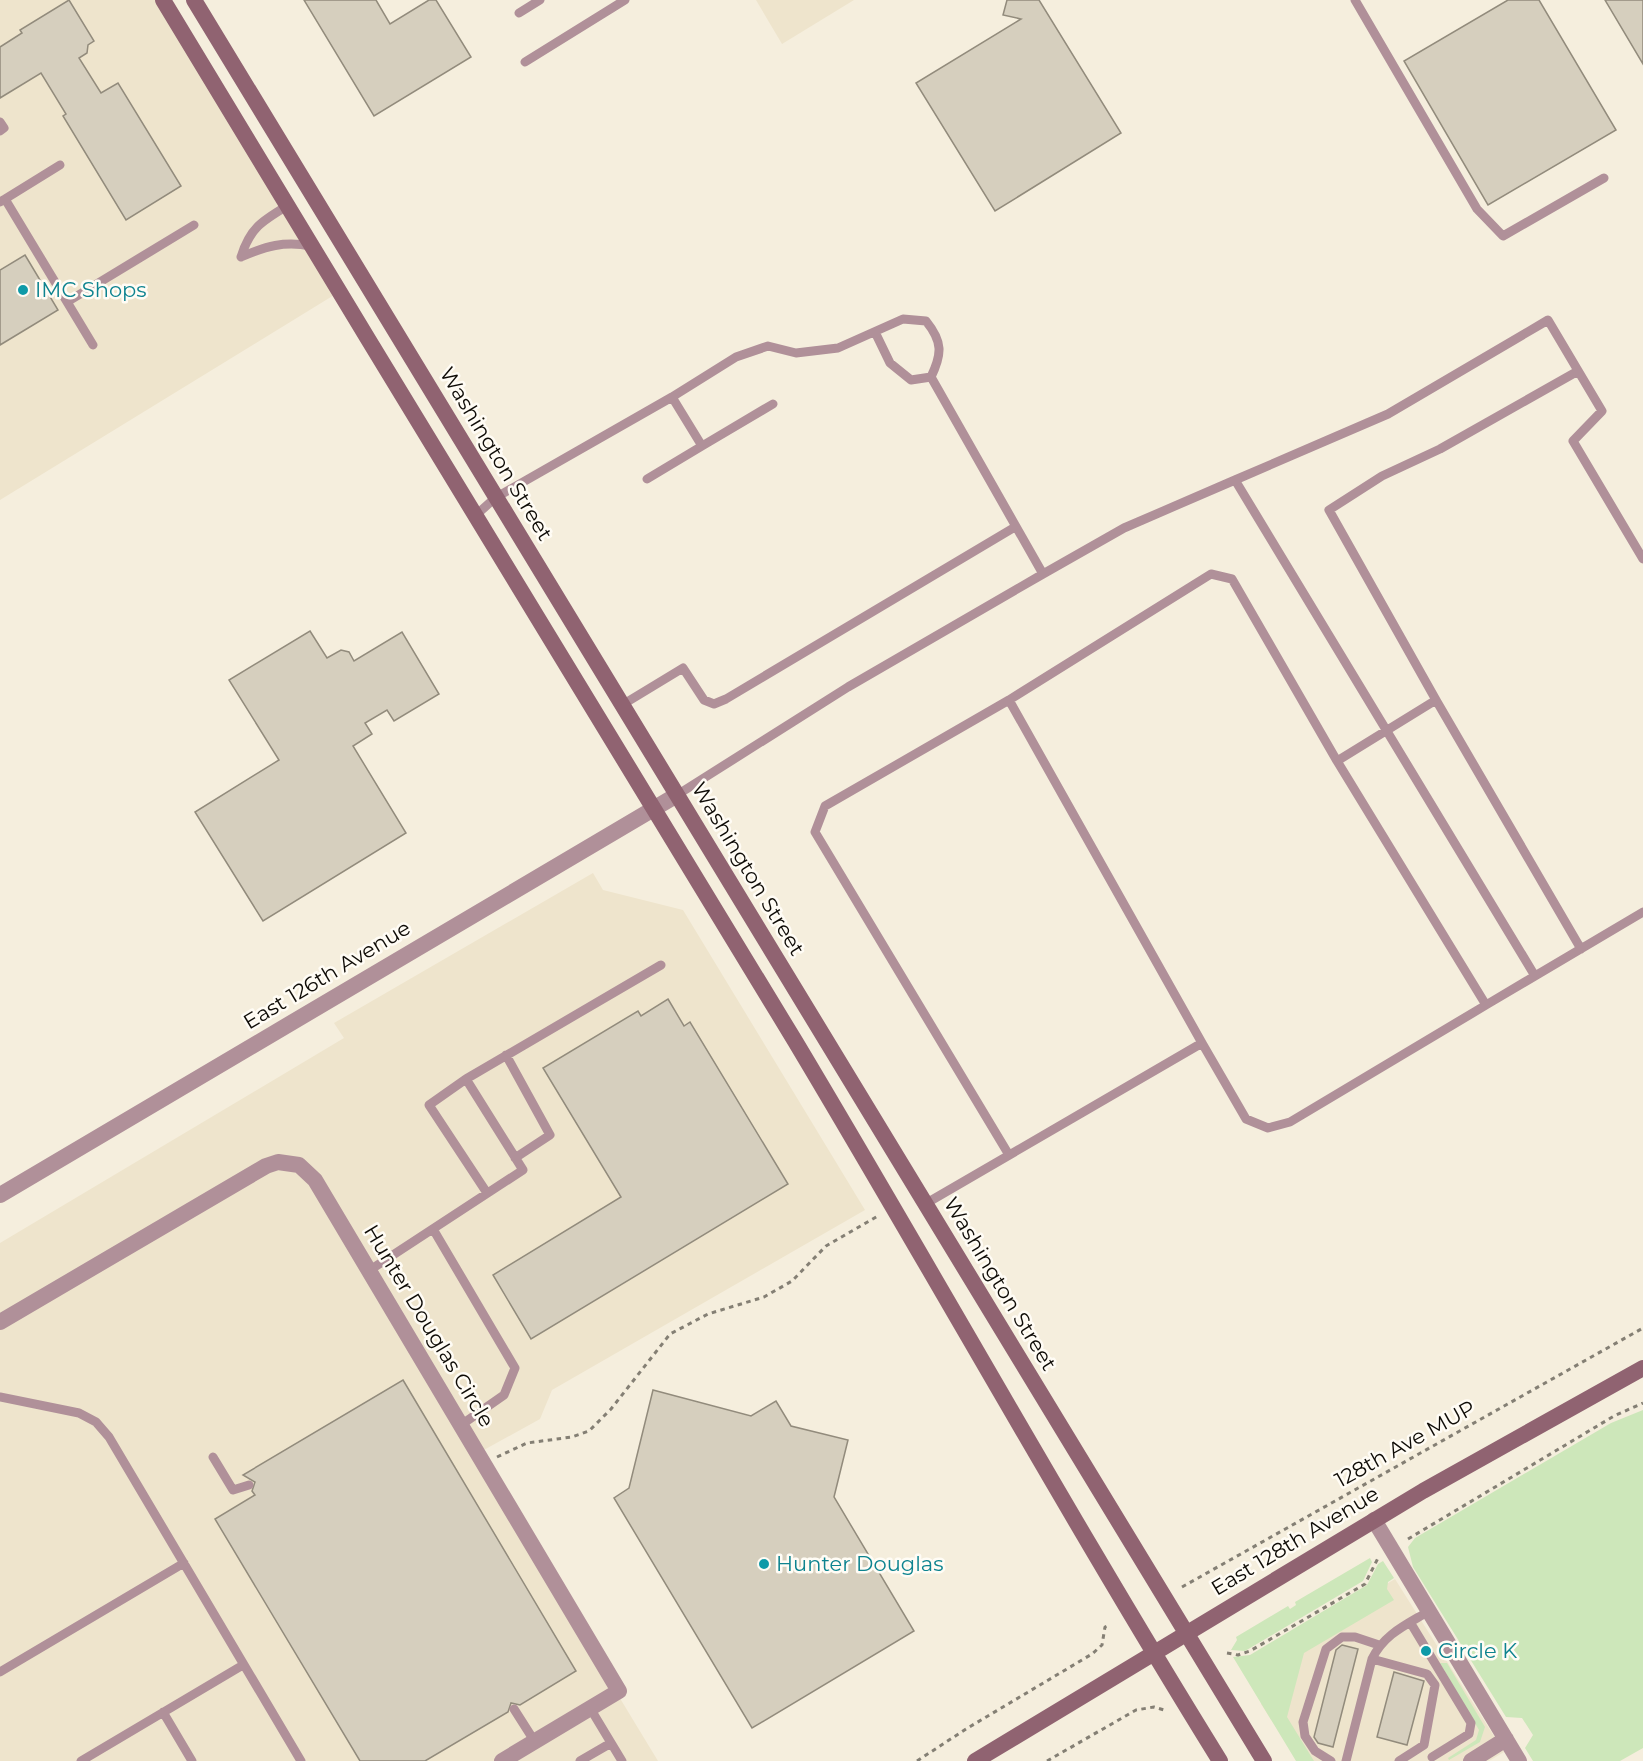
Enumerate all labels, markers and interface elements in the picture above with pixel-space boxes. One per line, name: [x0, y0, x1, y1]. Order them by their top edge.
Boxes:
place label: IMC Shops: [35, 277, 147, 302]
marker: IMC Shops: [16, 283, 30, 297]
street label: Washington Street: [435, 363, 558, 545]
street label: Washington Street: [687, 778, 810, 960]
street label: East 126th Avenue: [239, 915, 415, 1034]
street label: Washington Street: [939, 1193, 1062, 1375]
street label: Hunter Douglas Circle: [359, 1220, 500, 1431]
street label: 128th Ave MUP: [1330, 1395, 1479, 1492]
street label: East 128th Avenue: [1206, 1481, 1383, 1600]
place label: Hunter Douglas: [776, 1551, 943, 1576]
marker: Hunter Douglas: [757, 1557, 771, 1571]
place label: Circle K: [1438, 1638, 1517, 1663]
marker: Circle K: [1419, 1644, 1433, 1658]

